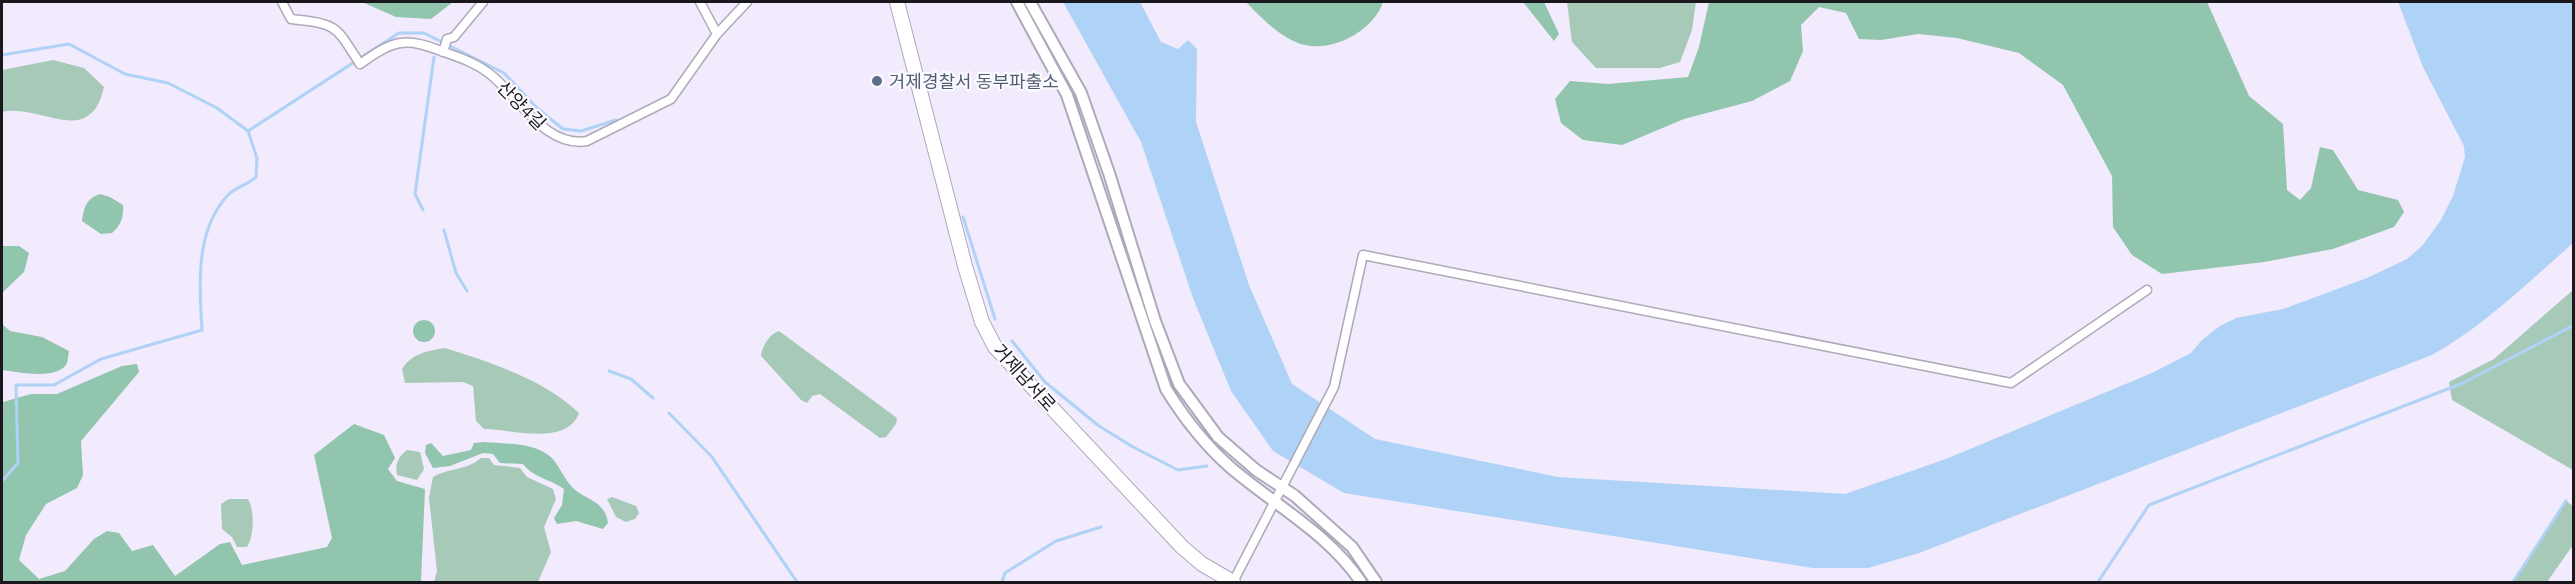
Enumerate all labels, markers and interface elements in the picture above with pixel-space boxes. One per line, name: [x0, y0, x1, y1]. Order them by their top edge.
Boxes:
place label: 거제경찰서 동부파출소: [889, 71, 1059, 91]
marker: 거제경찰서 동부파출소: [870, 74, 884, 88]
street label: 산양4길: [494, 77, 550, 133]
street label: 거제남서로: [990, 340, 1060, 414]

